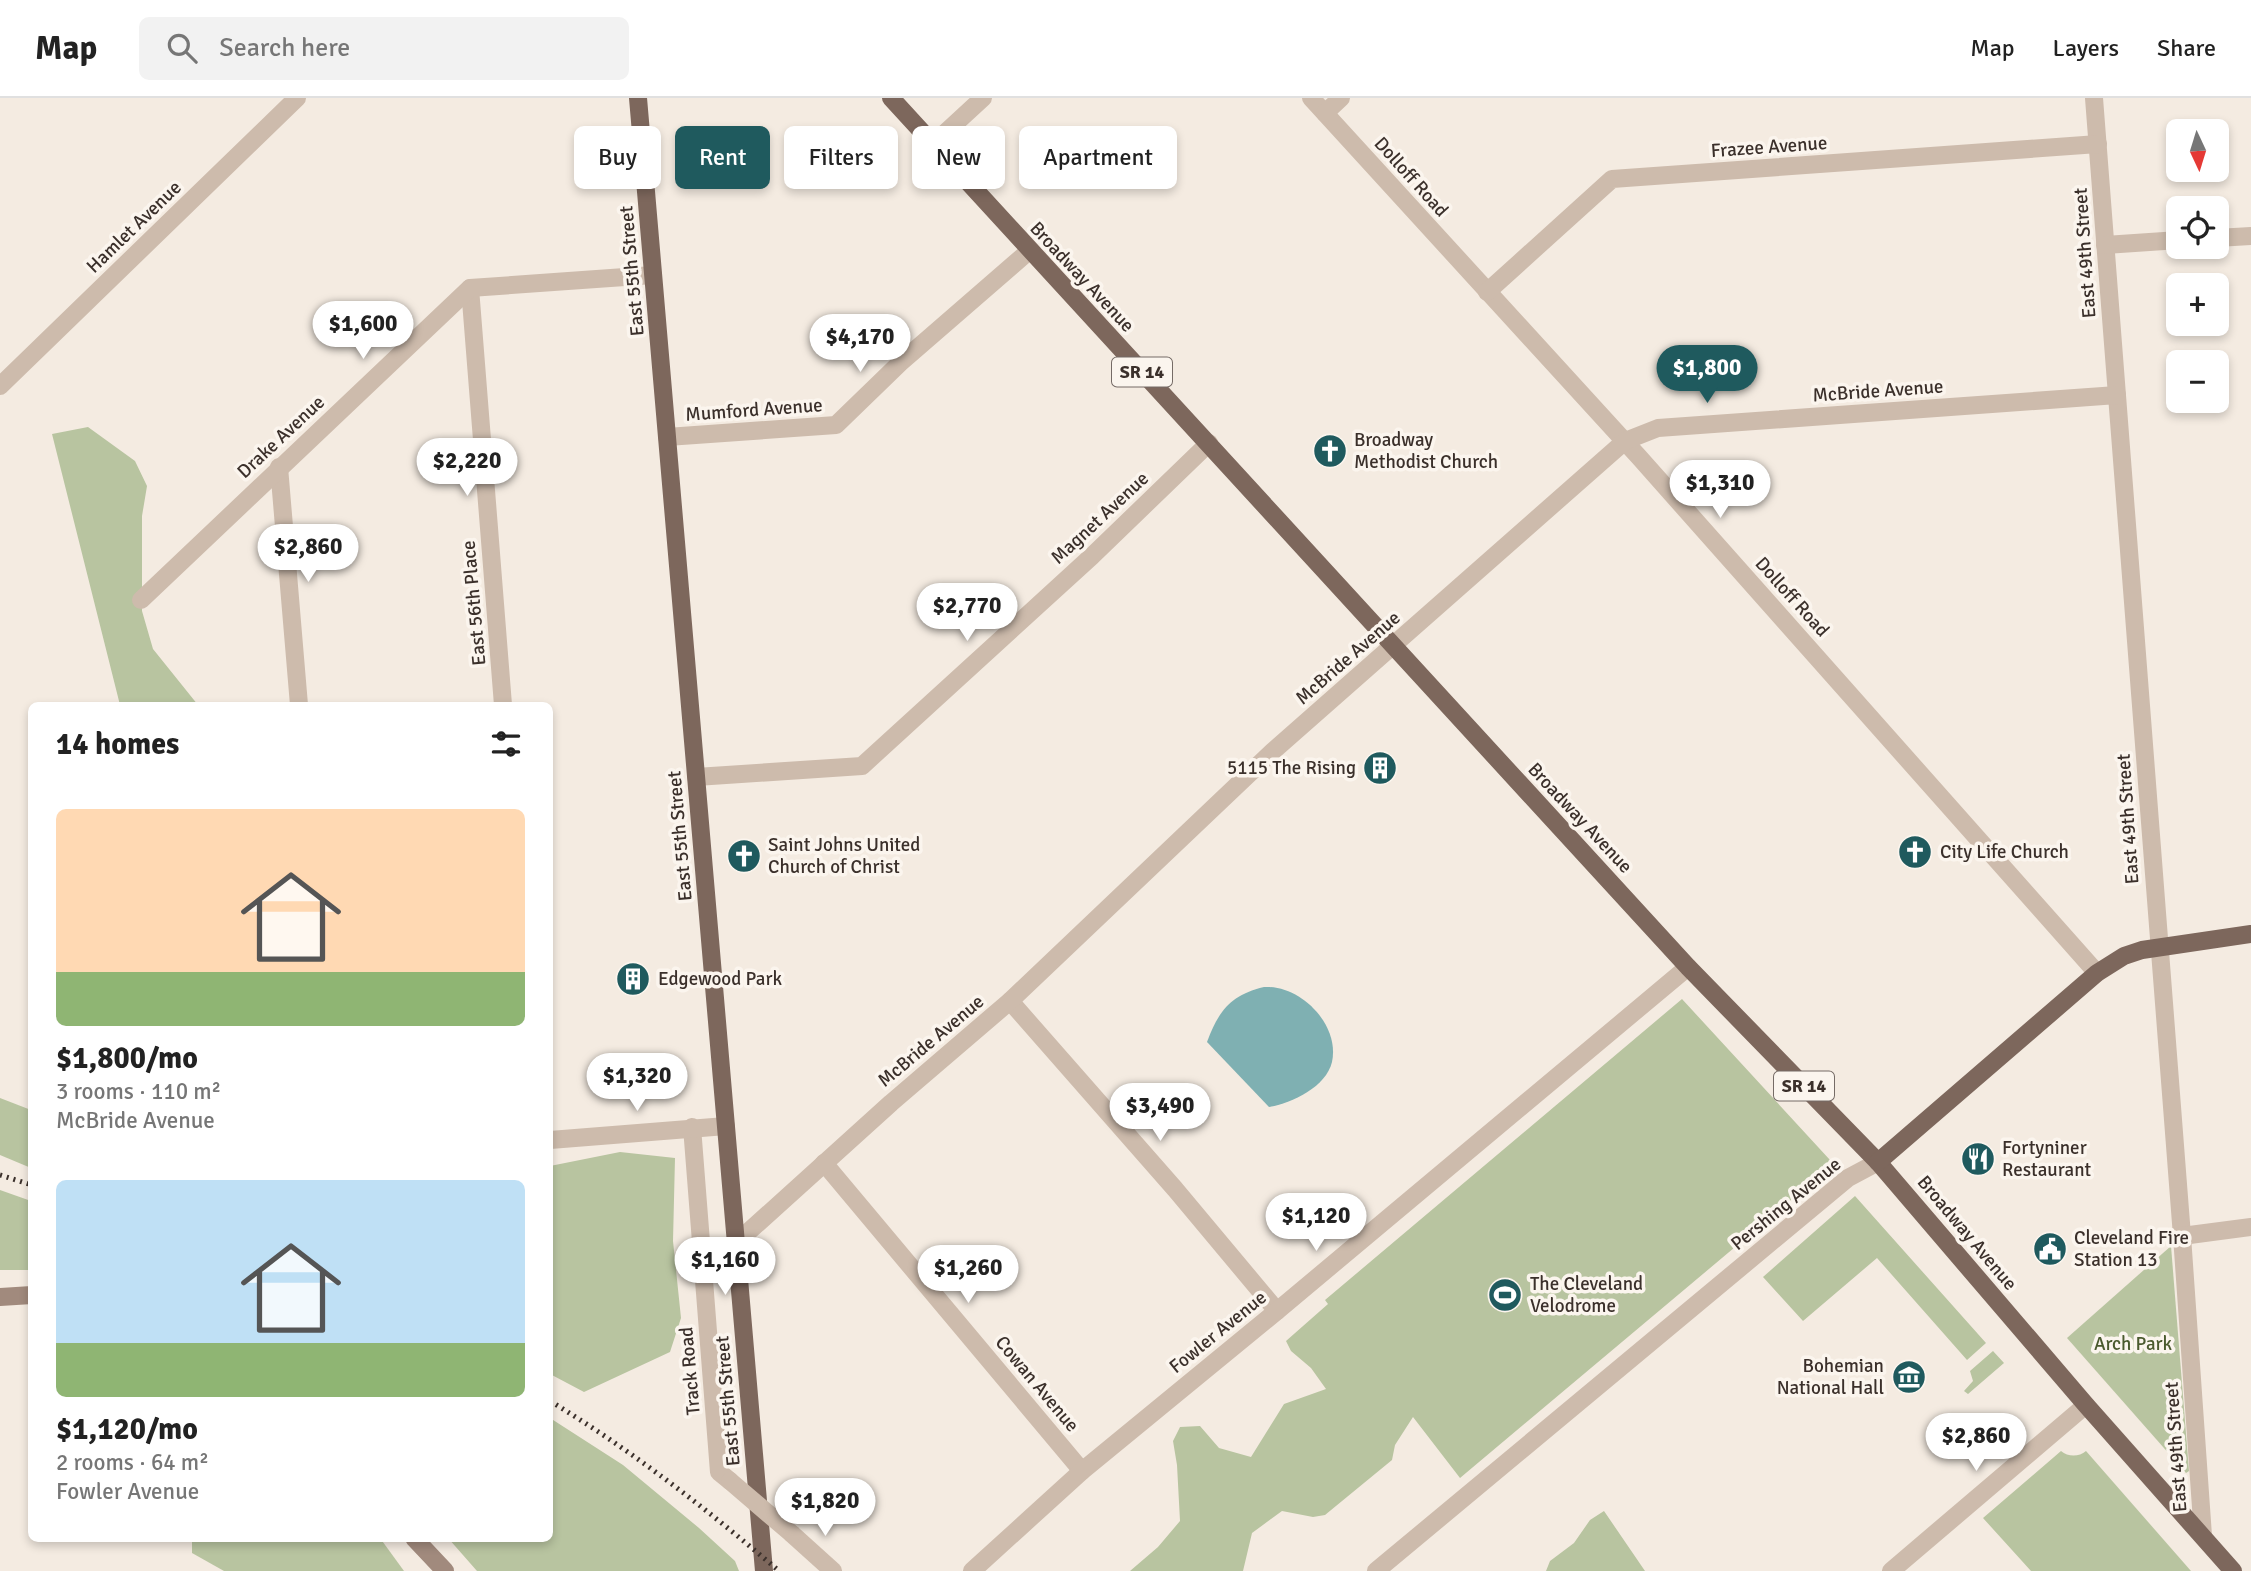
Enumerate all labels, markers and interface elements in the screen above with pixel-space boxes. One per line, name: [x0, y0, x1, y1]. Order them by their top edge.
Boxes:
search box: [139, 17, 629, 80]
text: Map: [35, 28, 97, 69]
icon: search: [163, 29, 201, 67]
text: Search here: [219, 32, 350, 64]
text: Map: [1970, 33, 2015, 63]
text: Layers: [2053, 33, 2119, 63]
text: Share: [2157, 33, 2216, 63]
north arrow: [2166, 119, 2230, 182]
map controls: [2166, 119, 2229, 413]
chip: Buy: [574, 126, 661, 189]
chip: Rent: [675, 126, 770, 189]
chip: Filters: [784, 126, 898, 189]
chip: New: [912, 126, 1005, 189]
chip: Apartment: [1019, 126, 1177, 189]
street label: Frazee Avenue: [1710, 131, 1828, 163]
street label: Dolloff Road: [1369, 132, 1453, 222]
street label: Hamlet Avenue: [82, 176, 186, 278]
street label: East 49th Street: [2068, 187, 2102, 319]
button: locate: [2166, 196, 2229, 259]
street label: East 55th Street: [614, 205, 650, 337]
street label: Broadway Avenue: [1025, 217, 1139, 337]
button: +: [2166, 273, 2229, 336]
pin: $1,600: [306, 302, 420, 361]
text: $1,600: [329, 309, 397, 338]
pin: $4,170: [803, 314, 917, 374]
text: $4,170: [826, 322, 894, 351]
pin: $1,800: [1650, 345, 1764, 405]
button: −: [2166, 350, 2229, 413]
text: $1,800: [1673, 353, 1741, 382]
road number: SR 14: [1112, 358, 1172, 386]
street label: McBride Avenue: [1812, 374, 1944, 408]
street label: Drake Avenue: [232, 390, 330, 484]
street label: Mumford Avenue: [685, 393, 823, 427]
place label: Broadway Methodist Church: [1354, 428, 1498, 474]
church icon: Broadway Methodist Church: [1311, 432, 1349, 470]
pin: $2,220: [410, 438, 524, 498]
text: $2,220: [433, 446, 501, 475]
pin: $1,310: [1663, 460, 1777, 520]
street label: Magnet Avenue: [1046, 467, 1154, 569]
text: $1,310: [1686, 468, 1754, 497]
pin: $2,860: [251, 524, 365, 584]
text: $2,860: [274, 532, 342, 561]
street label: East 56th Place: [457, 539, 491, 667]
street label: Dolloff Road: [1750, 552, 1834, 642]
pin: $2,770: [910, 584, 1024, 643]
text: $2,770: [933, 591, 1001, 620]
street label: McBride Avenue: [1291, 606, 1405, 710]
icon: filters: [487, 725, 525, 763]
text: 14 homes: [56, 726, 179, 763]
building icon: 5115 The Rising: [1361, 749, 1399, 787]
street label: East 49th Street: [2111, 753, 2145, 885]
place label: 5115 The Rising: [1227, 756, 1356, 780]
street label: Broadway Avenue: [1523, 758, 1637, 878]
street label: East 55th Street: [662, 770, 698, 902]
place label: Saint Johns United Church of Christ: [768, 833, 920, 879]
church icon: City Life Church: [1896, 833, 1934, 871]
church icon: Saint Johns United Church of Christ: [725, 837, 763, 875]
place label: City Life Church: [1940, 840, 2069, 864]
icon: home: [228, 854, 354, 980]
building icon: Edgewood Park: [614, 960, 652, 998]
place label: Edgewood Park: [658, 967, 782, 991]
street label: McBride Avenue: [873, 990, 989, 1092]
text: $1,800/mo: [56, 1040, 198, 1077]
pin: $1,320: [580, 1054, 694, 1113]
text: $1,320: [603, 1061, 671, 1090]
road number: SR 14: [1774, 1071, 1834, 1100]
text: 3 rooms · 110 m²: [56, 1077, 221, 1106]
pin: $3,490: [1103, 1084, 1217, 1143]
text: $3,490: [1126, 1091, 1194, 1120]
text: McBride Avenue: [56, 1106, 215, 1135]
place label: Fortyniner Restaurant: [2002, 1136, 2092, 1182]
restaurant icon: Fortyniner Restaurant: [1959, 1140, 1997, 1178]
street label: Pershing Avenue: [1726, 1152, 1846, 1256]
street label: Broadway Avenue: [1912, 1171, 2022, 1295]
pin: $1,120: [1259, 1194, 1373, 1253]
text: $1,120: [1282, 1201, 1350, 1230]
icon: home: [228, 1225, 354, 1351]
place label: Cleveland Fire Station 13: [2074, 1226, 2189, 1272]
public building icon: Cleveland Fire Station 13: [2031, 1230, 2069, 1268]
pin: $1,160: [668, 1238, 782, 1297]
text: $1,160: [691, 1245, 759, 1274]
pin: $1,260: [911, 1246, 1025, 1305]
text: $1,260: [934, 1253, 1002, 1282]
place label: The Cleveland Velodrome: [1530, 1272, 1643, 1318]
sports icon: The Cleveland Velodrome: [1486, 1276, 1524, 1314]
street label: Fowler Avenue: [1164, 1285, 1272, 1379]
street label: Track Road: [674, 1326, 706, 1416]
street label: Cowan Avenue: [990, 1331, 1084, 1437]
park label: Arch Park: [2094, 1332, 2173, 1356]
street label: East 55th Street: [710, 1335, 746, 1467]
place label: Bohemian National Hall: [1777, 1354, 1884, 1400]
museum icon: Bohemian National Hall: [1890, 1358, 1928, 1396]
street label: East 49th Street: [2159, 1381, 2193, 1513]
text: $1,120/mo: [56, 1411, 198, 1448]
pin: $2,860: [1919, 1414, 2033, 1473]
text: $2,860: [1942, 1421, 2010, 1450]
text: 2 rooms · 64 m²: [56, 1448, 209, 1477]
text: Fowler Avenue: [56, 1477, 199, 1506]
pin: $1,820: [768, 1478, 882, 1538]
text: $1,820: [791, 1486, 859, 1515]

